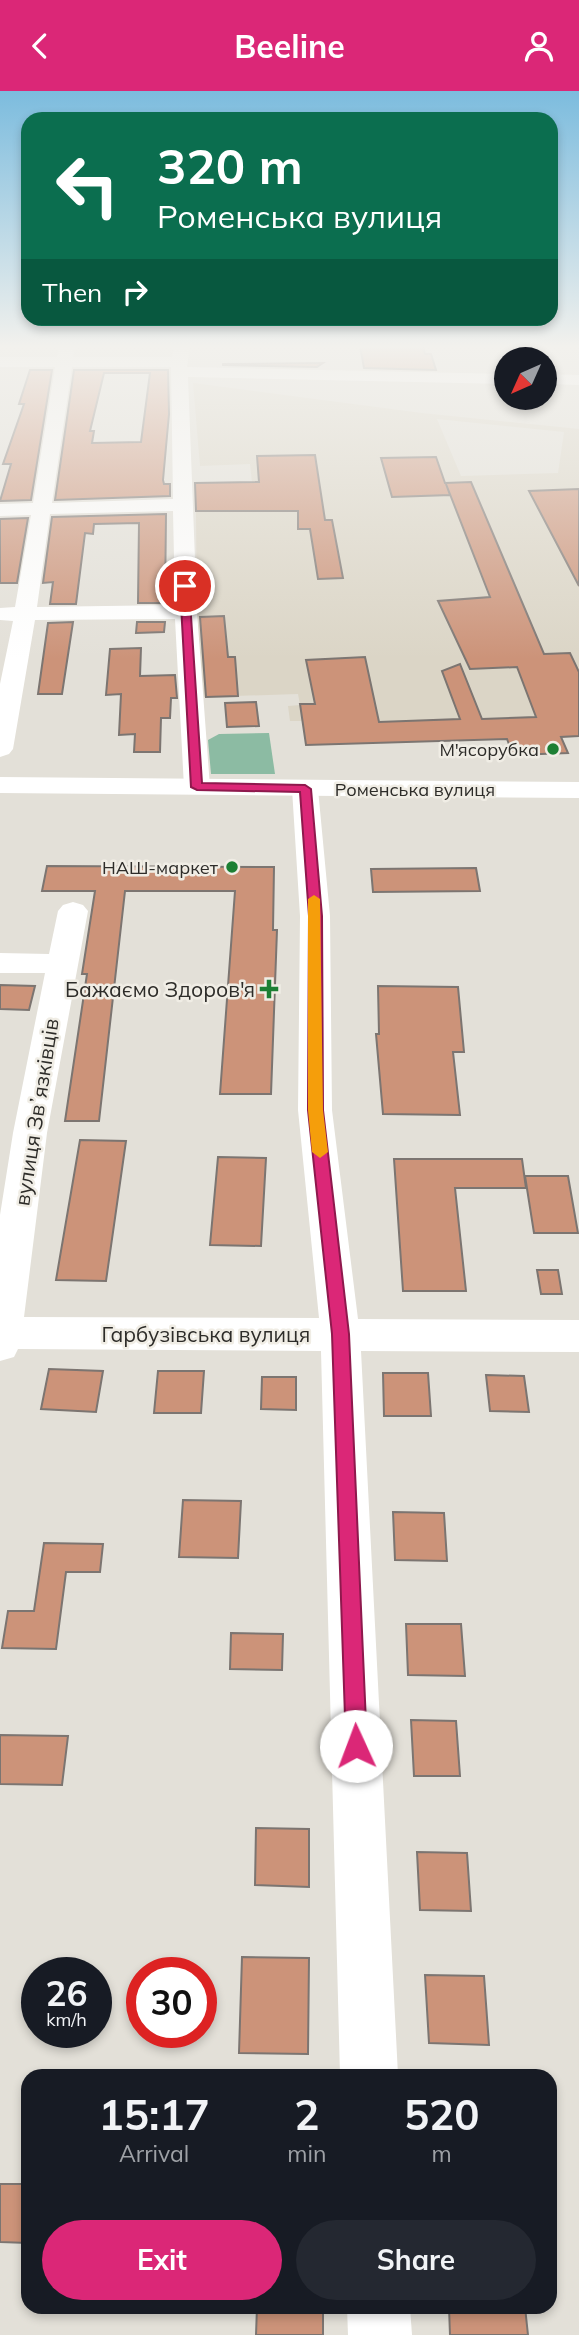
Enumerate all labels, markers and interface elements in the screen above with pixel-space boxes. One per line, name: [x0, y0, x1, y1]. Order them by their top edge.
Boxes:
text: Beeline: [234, 26, 345, 66]
icon: back: [21, 27, 59, 65]
icon: person: [520, 27, 558, 65]
text: 320 m: [157, 135, 303, 196]
icon: left: [42, 140, 133, 231]
text: Роменська вулиця: [157, 196, 442, 236]
icon: right: [116, 273, 154, 311]
text: Then: [42, 276, 102, 309]
north arrow: [494, 347, 556, 409]
map controls: [494, 347, 557, 410]
pin: [155, 556, 215, 616]
icon: arrive: [166, 567, 204, 605]
place label: М'ясорубка: [439, 738, 539, 761]
marker: М'ясорубка: [545, 741, 561, 757]
street label: Роменська вулиця: [335, 778, 495, 801]
place label: НАШ-маркет: [102, 856, 219, 879]
marker: НАШ-маркет: [224, 859, 240, 875]
place label: Бажаємо Здоров'я: [65, 976, 255, 1002]
marker: Бажаємо Здоров'я: [261, 981, 277, 997]
street label: вулиця Звʼязківців: [8, 1016, 64, 1208]
street label: Гарбузівська вулиця: [102, 1321, 310, 1347]
position arrow: [319, 1709, 393, 1783]
speed limit sign: 30: [126, 1957, 217, 2048]
text: 26: [45, 1971, 88, 2015]
text: km/h: [46, 2008, 87, 2031]
text: 15:17: [99, 2088, 210, 2141]
text: 2: [294, 2088, 319, 2141]
text: 520: [404, 2088, 479, 2141]
text: Arrival: [119, 2139, 189, 2168]
text: min: [287, 2139, 326, 2168]
text: m: [432, 2139, 452, 2168]
button: Exit: [42, 2220, 282, 2300]
button: Share: [296, 2220, 536, 2300]

